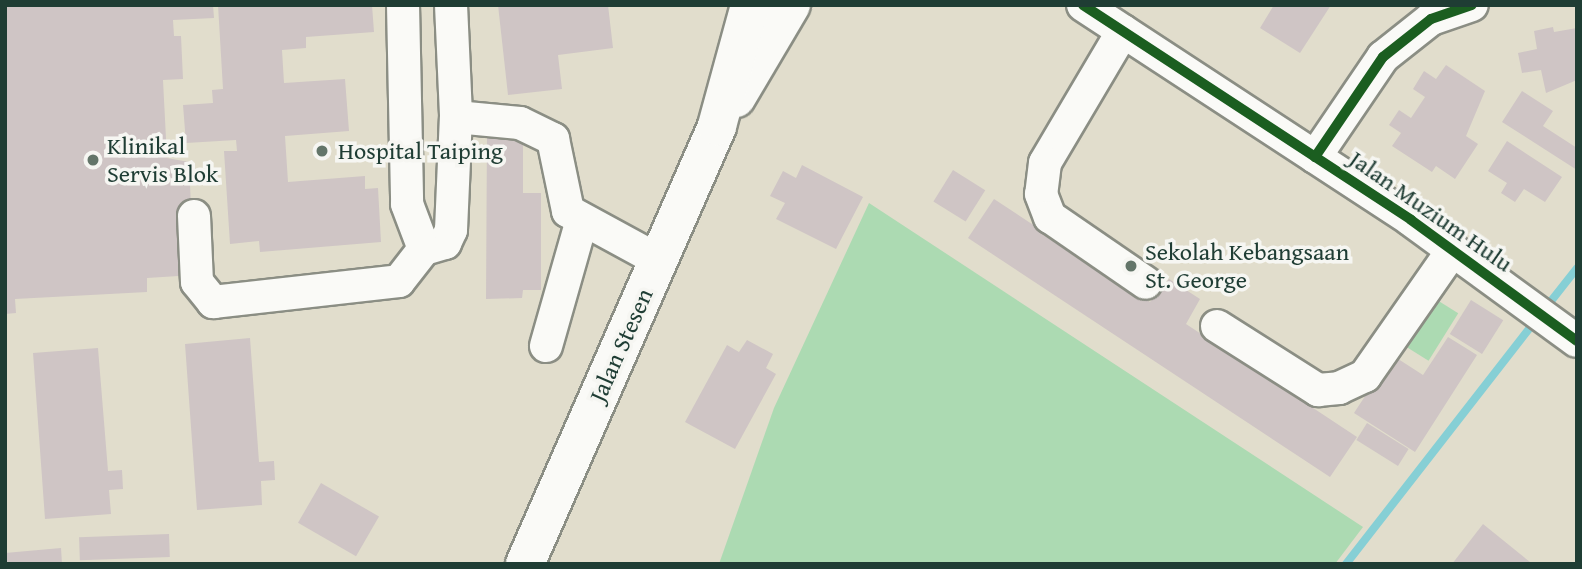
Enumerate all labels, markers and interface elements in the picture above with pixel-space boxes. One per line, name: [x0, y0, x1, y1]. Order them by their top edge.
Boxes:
place label: Klinikal Servis Blok: [107, 132, 218, 188]
place label: Hospital Taiping: [338, 137, 503, 165]
marker: Hospital Taiping: [312, 141, 332, 161]
street label: Jalan Muzium Hulu: [1344, 144, 1518, 278]
marker: Klinikal Servis Blok: [85, 152, 101, 168]
place label: Sekolah Kebangsaan St. George: [1145, 238, 1349, 294]
marker: Sekolah Kebangsaan St. George: [1123, 258, 1139, 274]
street label: Jalan Stesen: [583, 284, 659, 406]

